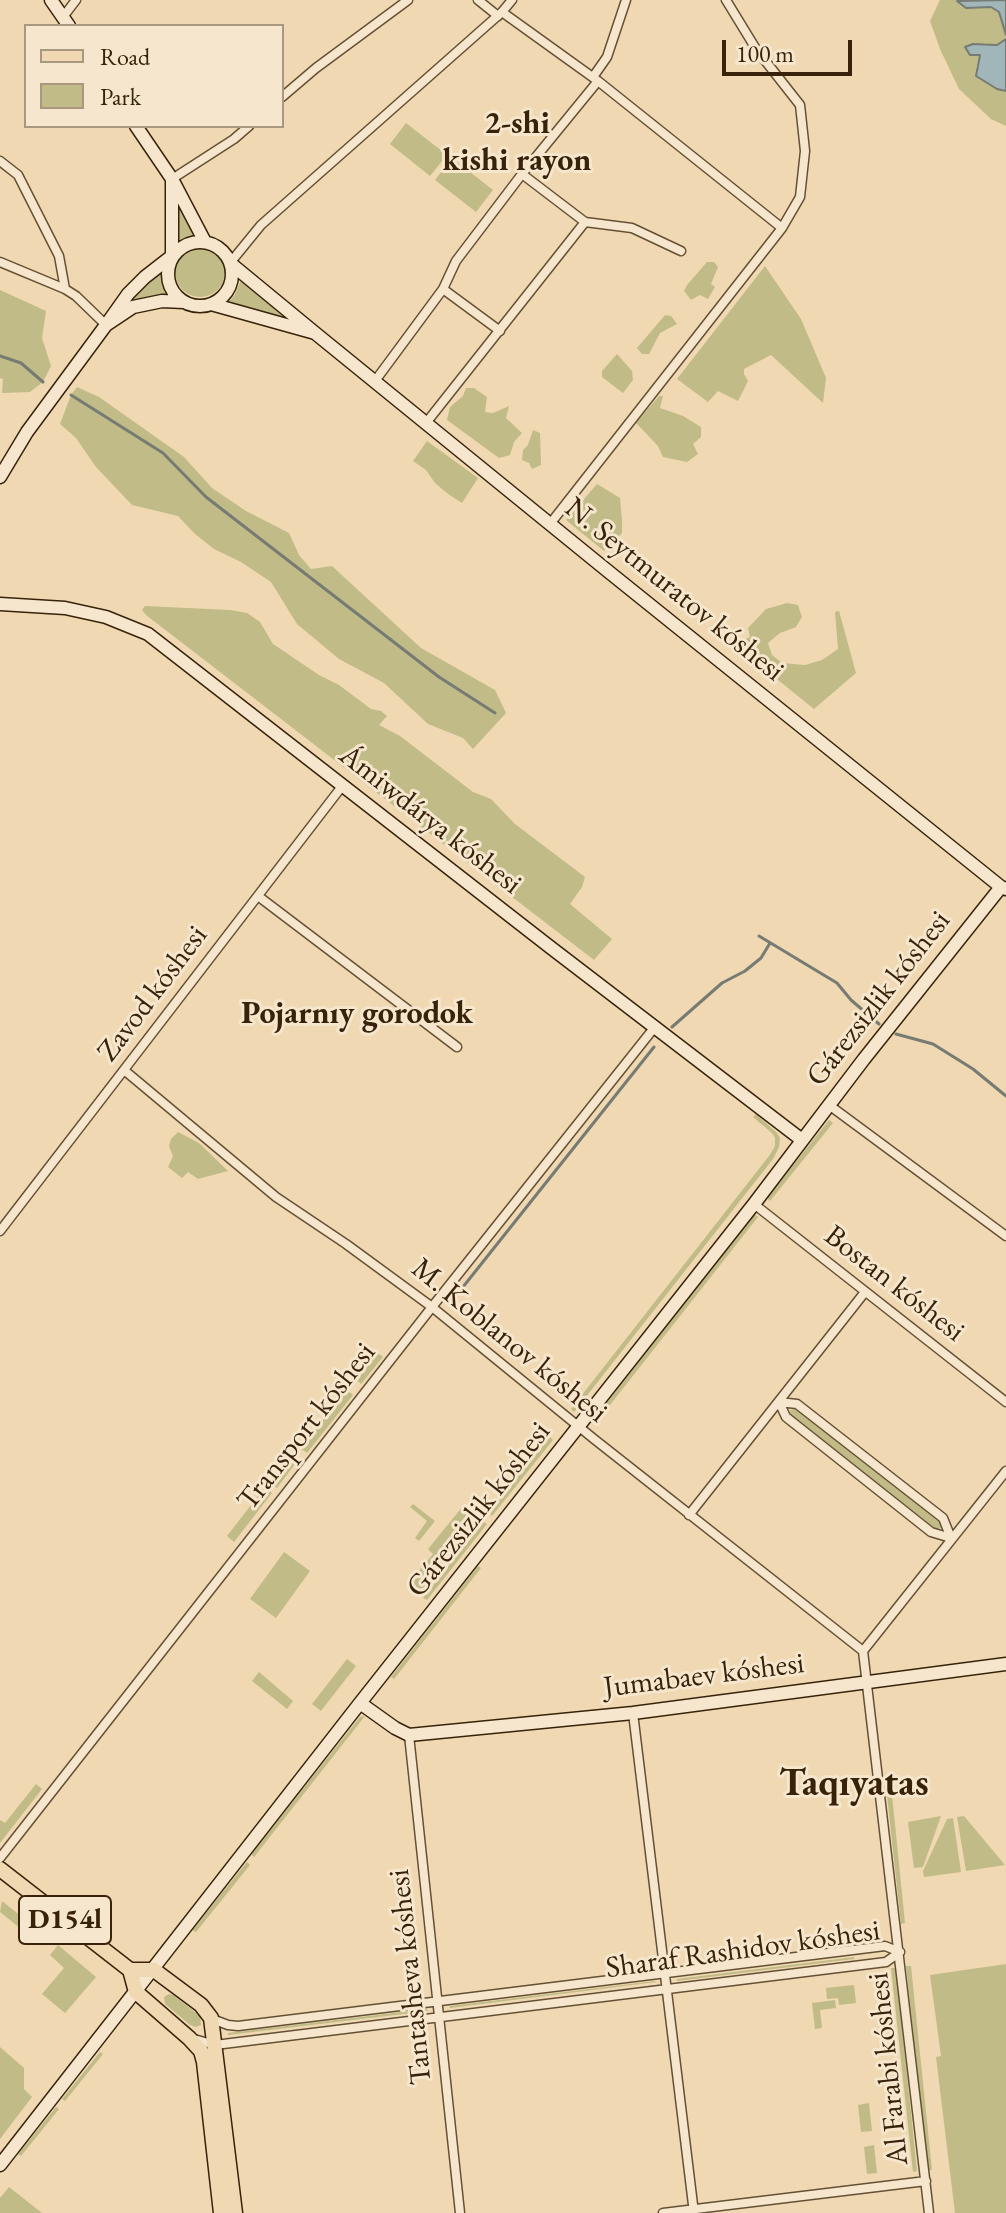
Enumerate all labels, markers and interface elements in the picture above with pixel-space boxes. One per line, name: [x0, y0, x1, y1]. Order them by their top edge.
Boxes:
legend: [24, 24, 284, 128]
scale bar: [726, 24, 856, 74]
text: 100 m: [736, 38, 794, 69]
text: Road: [100, 41, 150, 72]
text: Park: [100, 81, 141, 112]
district label: 2-shi kishi rayon: [443, 105, 591, 180]
street label: N. Seytmuratov kóshesi: [557, 490, 791, 690]
street label: Ámiwdárya kóshesi: [331, 738, 529, 902]
street label: Gárezsizlik kóshesi: [799, 904, 959, 1094]
street label: Zavod kóshesi: [90, 919, 216, 1069]
district label: Pojarnıy gorodok: [241, 995, 473, 1033]
street label: Bostan kóshesi: [817, 1218, 971, 1350]
street label: M. Koblanov kóshesi: [404, 1251, 614, 1431]
street label: Transport kóshesi: [230, 1336, 384, 1518]
street label: Gárezsizlik kóshesi: [399, 1415, 559, 1605]
street label: Jumabaev kóshesi: [602, 1646, 806, 1706]
district label: Taqıyatas: [779, 1762, 929, 1808]
street label: Tantasheva kóshesi: [382, 1867, 440, 2087]
road number: D154l: [19, 1896, 111, 1944]
street label: Sharaf Rashidov kóshesi: [604, 1913, 882, 1987]
street label: Al Farabi kóshesi: [861, 1971, 917, 2167]

